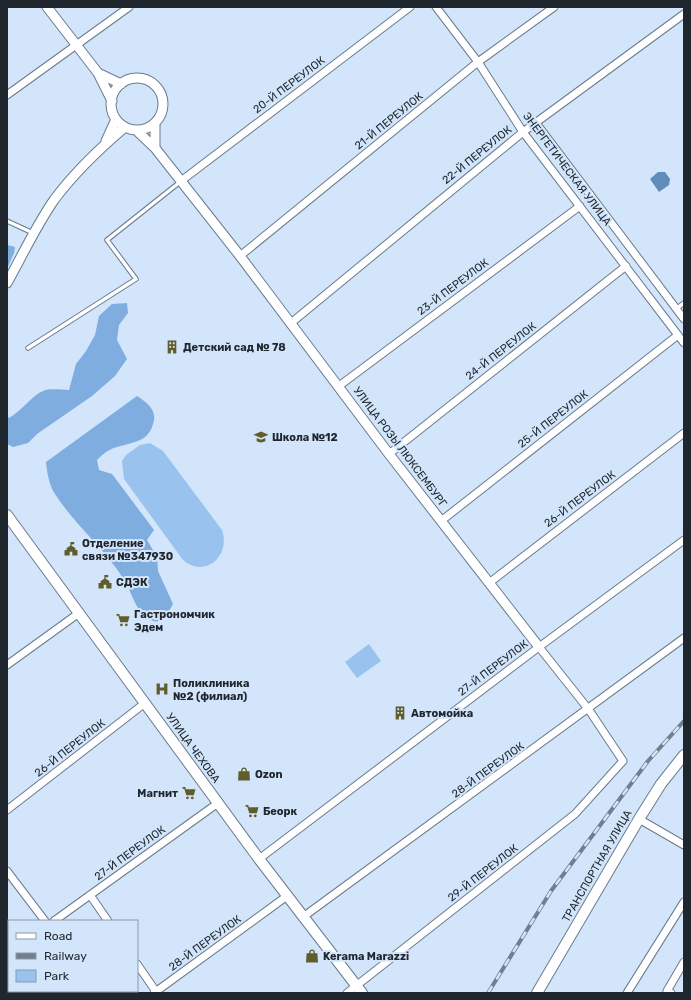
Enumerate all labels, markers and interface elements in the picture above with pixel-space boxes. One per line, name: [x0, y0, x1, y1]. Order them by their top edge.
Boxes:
street label: 20-Й ПЕРЕУЛОК: [251, 54, 327, 116]
street label: 21-Й ПЕРЕУЛОК: [352, 90, 426, 152]
street label: ЭНЕРГЕТИЧЕСКАЯ УЛИЦА: [520, 110, 614, 229]
street label: 22-Й ПЕРЕУЛОК: [440, 123, 514, 187]
street label: 23-Й ПЕРЕУЛОК: [415, 256, 491, 318]
street label: 24-Й ПЕРЕУЛОК: [463, 319, 539, 383]
building icon: Детский сад № 78: [164, 339, 180, 355]
place label: Детский сад № 78: [183, 341, 286, 354]
street label: УЛИЦА РОЗЫ ЛЮКСЕМБУРГ: [351, 384, 450, 510]
street label: 25-Й ПЕРЕУЛОК: [515, 387, 591, 451]
school or university icon: Школа №12: [253, 429, 269, 445]
place label: Школа №12: [272, 431, 338, 444]
street label: 26-Й ПЕРЕУЛОК: [542, 468, 618, 530]
place label: Отделение связи №347930: [82, 537, 173, 563]
public building icon: Отделение связи №347930: [63, 541, 79, 557]
public building icon: СДЭК: [97, 574, 113, 590]
place label: СДЭК: [116, 576, 148, 589]
place label: Гастрономчик Эдем: [134, 608, 215, 634]
supermarket icon: Гастрономчик Эдем: [115, 612, 131, 628]
street label: 27-Й ПЕРЕУЛОК: [455, 637, 531, 699]
place label: Поликлиника №2 (филиал): [173, 677, 249, 703]
hospital icon: Поликлиника №2 (филиал): [154, 681, 170, 697]
building icon: Автомойка: [392, 705, 408, 721]
place label: Автомойка: [411, 707, 473, 720]
street label: УЛИЦА ЧЕХОВА: [163, 711, 223, 786]
street label: 26-Й ПЕРЕУЛОК: [32, 716, 108, 780]
street label: 28-Й ПЕРЕУЛОК: [449, 739, 527, 801]
shop icon: Ozon: [236, 766, 252, 782]
place label: Ozon: [255, 768, 283, 781]
supermarket icon: Магнит: [181, 785, 197, 801]
place label: Магнит: [137, 787, 178, 800]
supermarket icon: Беорк: [244, 803, 260, 819]
place label: Беорк: [263, 805, 297, 818]
street label: ТРАНСПОРТНАЯ УЛИЦА: [560, 807, 635, 924]
street label: 27-Й ПЕРЕУЛОК: [92, 823, 168, 883]
street label: 29-Й ПЕРЕУЛОК: [445, 842, 521, 904]
street label: 28-Й ПЕРЕУЛОК: [166, 912, 244, 974]
legend: [8, 920, 138, 992]
text: Road: [44, 929, 72, 943]
shop icon: Kerama Marazzi: [304, 948, 320, 964]
text: Railway: [44, 949, 87, 963]
place label: Kerama Marazzi: [323, 950, 409, 963]
text: Park: [44, 969, 70, 983]

